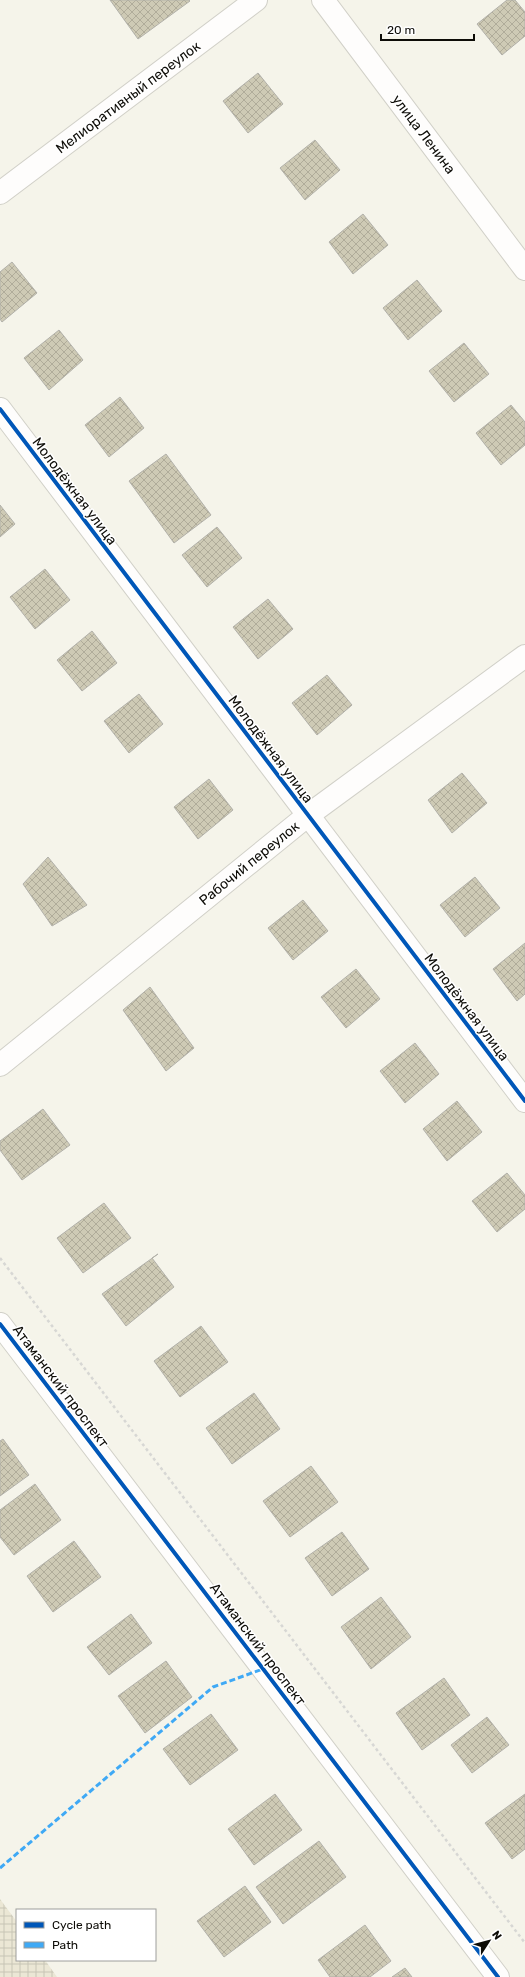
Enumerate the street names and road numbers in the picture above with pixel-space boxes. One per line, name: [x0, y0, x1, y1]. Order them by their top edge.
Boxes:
street label: Мелиоративный переулок: [53, 37, 204, 157]
street label: улица Ленина: [388, 91, 459, 177]
street label: Молодёжная улица: [29, 434, 121, 548]
street label: Молодёжная улица: [225, 692, 317, 806]
street label: Рабочий переулок: [196, 817, 303, 909]
street label: Молодёжная улица: [421, 950, 513, 1064]
street label: Атаманский проспект: [9, 1322, 112, 1451]
street label: Атаманский проспект: [206, 1580, 309, 1709]

